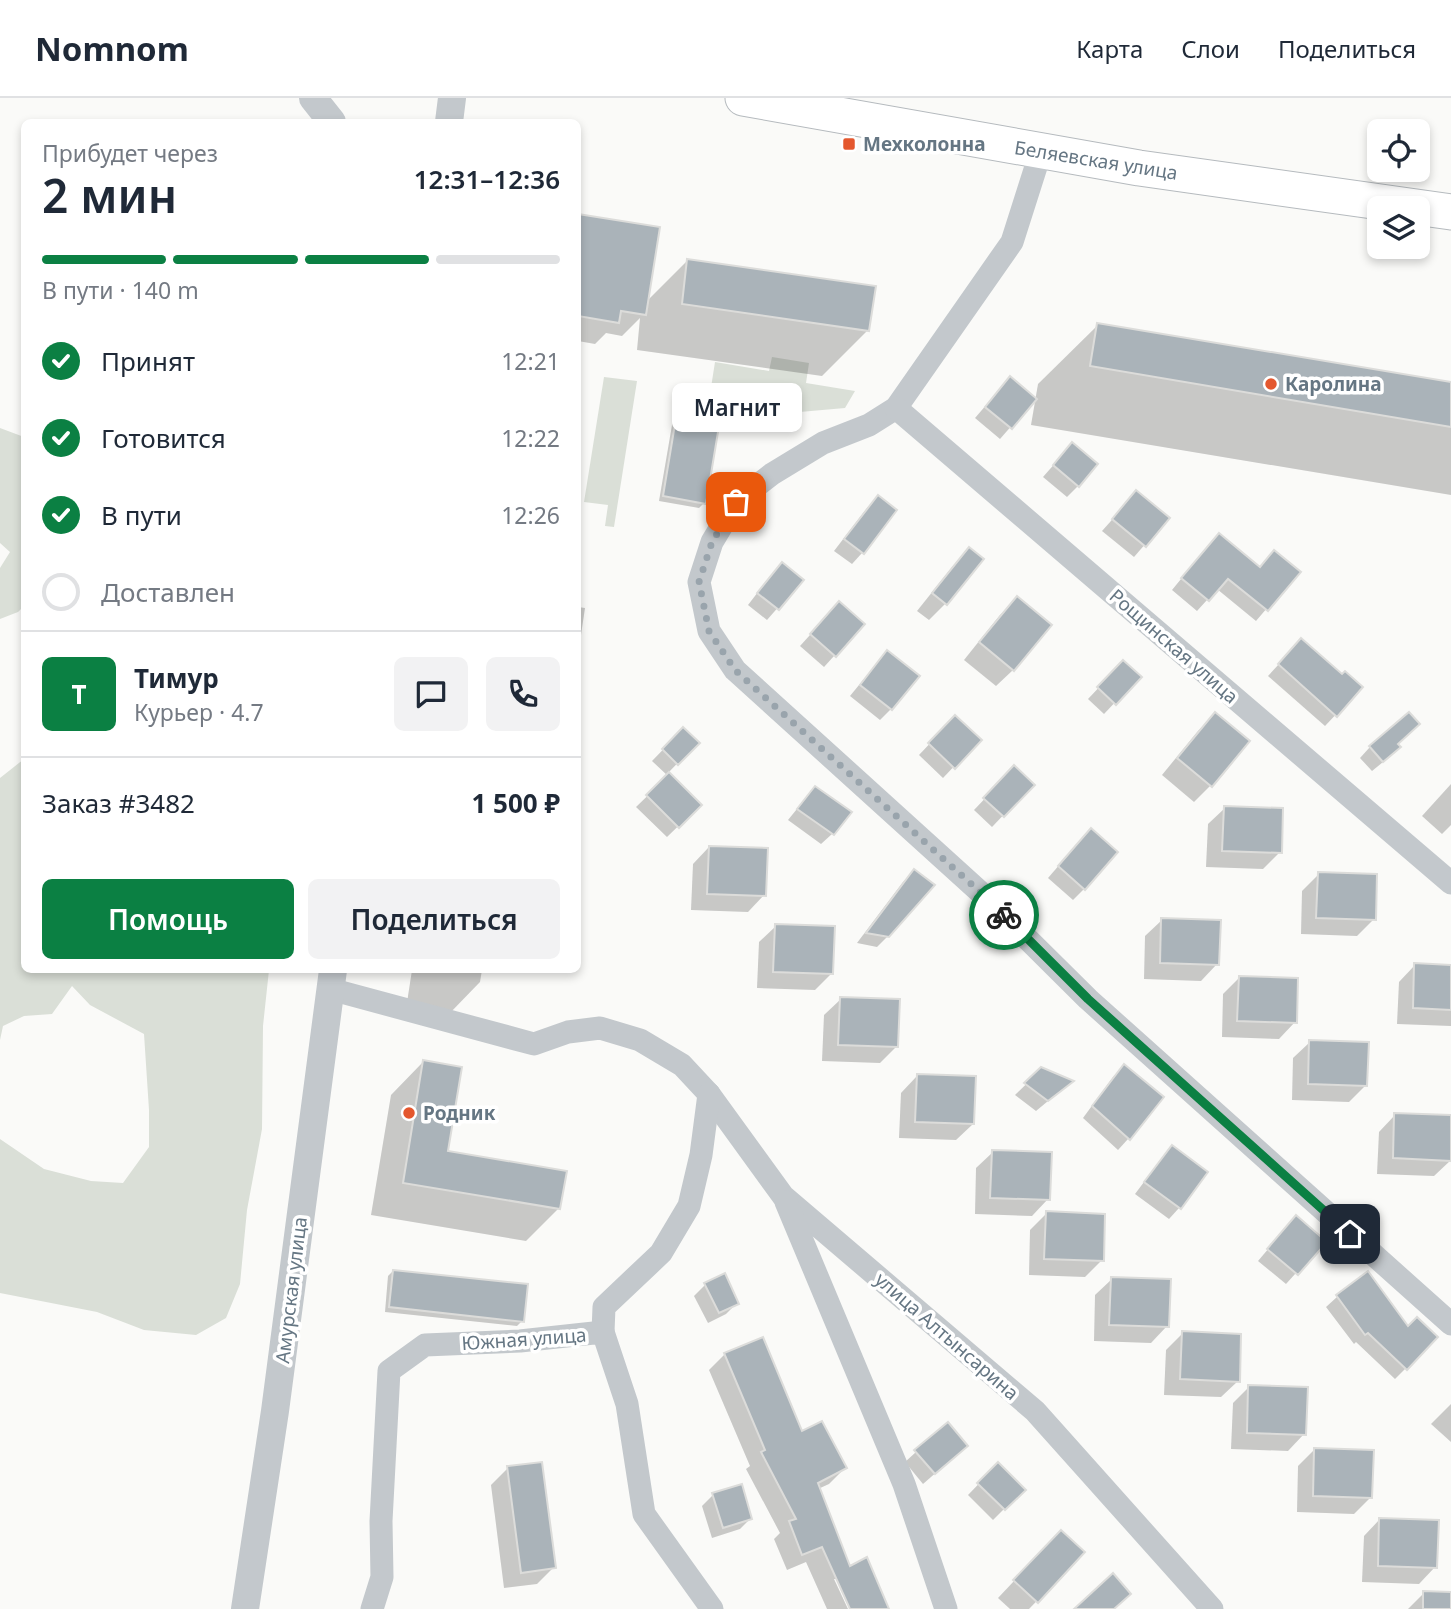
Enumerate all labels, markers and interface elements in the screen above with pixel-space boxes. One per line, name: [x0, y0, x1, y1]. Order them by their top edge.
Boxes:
text: Nomnom: [35, 26, 189, 71]
text: Карта: [1076, 32, 1143, 65]
text: Слои: [1181, 32, 1240, 65]
text: Поделиться: [1278, 32, 1416, 65]
map controls: [1367, 119, 1430, 259]
button: locate: [1367, 119, 1430, 182]
place label: Мехколонна: [863, 131, 986, 157]
street label: Беляевская улица: [1013, 134, 1179, 186]
marker: Мехколонна: [841, 136, 857, 152]
text: Прибудет через: [42, 137, 218, 169]
text: 12:31–12:36: [414, 161, 560, 197]
text: 2 мин: [42, 164, 177, 226]
button: layers: [1367, 196, 1430, 259]
text: В пути · 140 m: [42, 274, 199, 306]
icon: check: [42, 342, 80, 380]
text: Принят: [101, 343, 195, 379]
text: 12:21: [501, 345, 560, 377]
place label: Каролина: [1285, 371, 1382, 397]
marker: Каролина: [1263, 376, 1279, 392]
callout: Магнит: [671, 383, 801, 432]
text: Магнит: [694, 391, 780, 423]
icon: check: [42, 419, 80, 457]
text: Готовится: [101, 420, 226, 456]
text: 12:22: [501, 422, 560, 454]
pin: [706, 472, 766, 532]
icon: bag: [717, 483, 755, 521]
icon: check: [42, 496, 80, 534]
text: В пути: [101, 497, 182, 533]
text: 12:26: [501, 499, 560, 531]
text: Доставлен: [101, 574, 235, 610]
street label: Рощинская улица: [1104, 583, 1244, 709]
button: chat: [394, 657, 468, 731]
button: phone: [486, 657, 560, 731]
text: Тимур: [134, 660, 219, 696]
text: Т: [71, 676, 87, 712]
text: Курьер · 4.7: [134, 696, 264, 728]
text: Заказ #3482: [42, 785, 195, 821]
text: 1 500 ₽: [471, 785, 560, 821]
button: Помощь: [42, 879, 294, 959]
button: Поделиться: [308, 879, 560, 959]
courier: [969, 880, 1039, 950]
icon: bike: [985, 896, 1023, 934]
place label: Родник: [423, 1100, 496, 1126]
marker: Родник: [401, 1105, 417, 1121]
pin: [1320, 1204, 1380, 1264]
street label: Амурская улица: [269, 1215, 313, 1365]
icon: home: [1331, 1215, 1369, 1253]
street label: улица Алтынсарина: [870, 1266, 1024, 1406]
street label: Южная улица: [461, 1322, 587, 1356]

